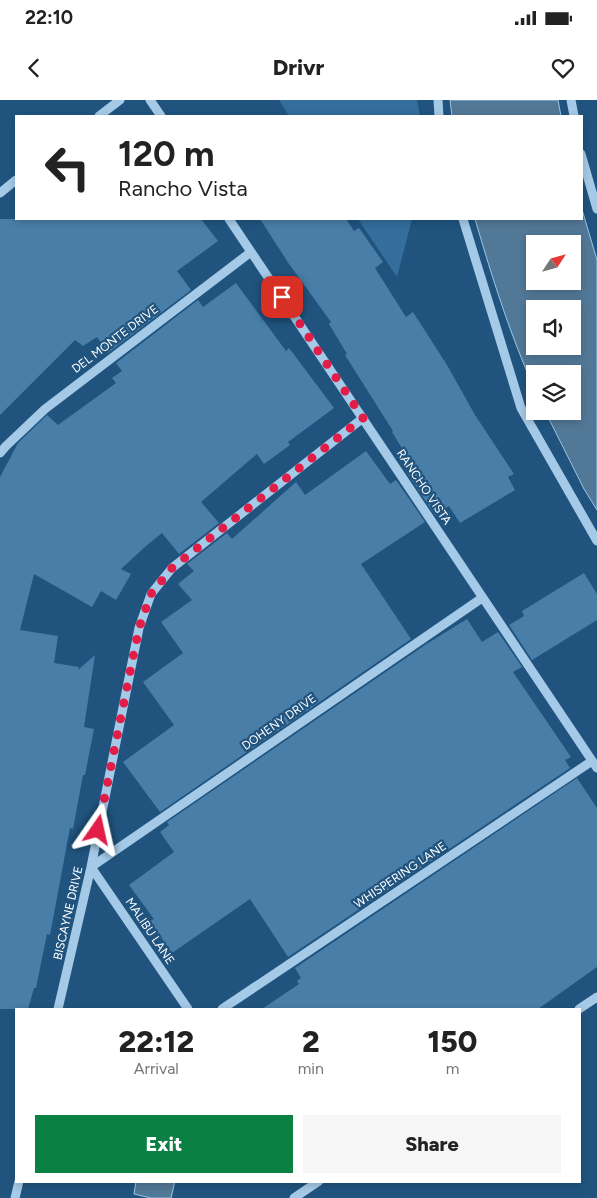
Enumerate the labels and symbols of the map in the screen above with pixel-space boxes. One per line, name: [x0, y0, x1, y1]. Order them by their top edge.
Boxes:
north arrow: [526, 235, 581, 290]
pin: [261, 276, 303, 318]
street label: DEL MONTE DRIVE: [69, 302, 161, 376]
street label: RANCHO VISTA: [394, 447, 454, 527]
street label: DOHENY DRIVE: [239, 691, 319, 753]
position arrow: [71, 803, 123, 855]
street label: WHISPERING LANE: [351, 839, 449, 911]
street label: BISCAYNE DRIVE: [50, 865, 86, 961]
street label: MALIBU LANE: [123, 895, 177, 967]

